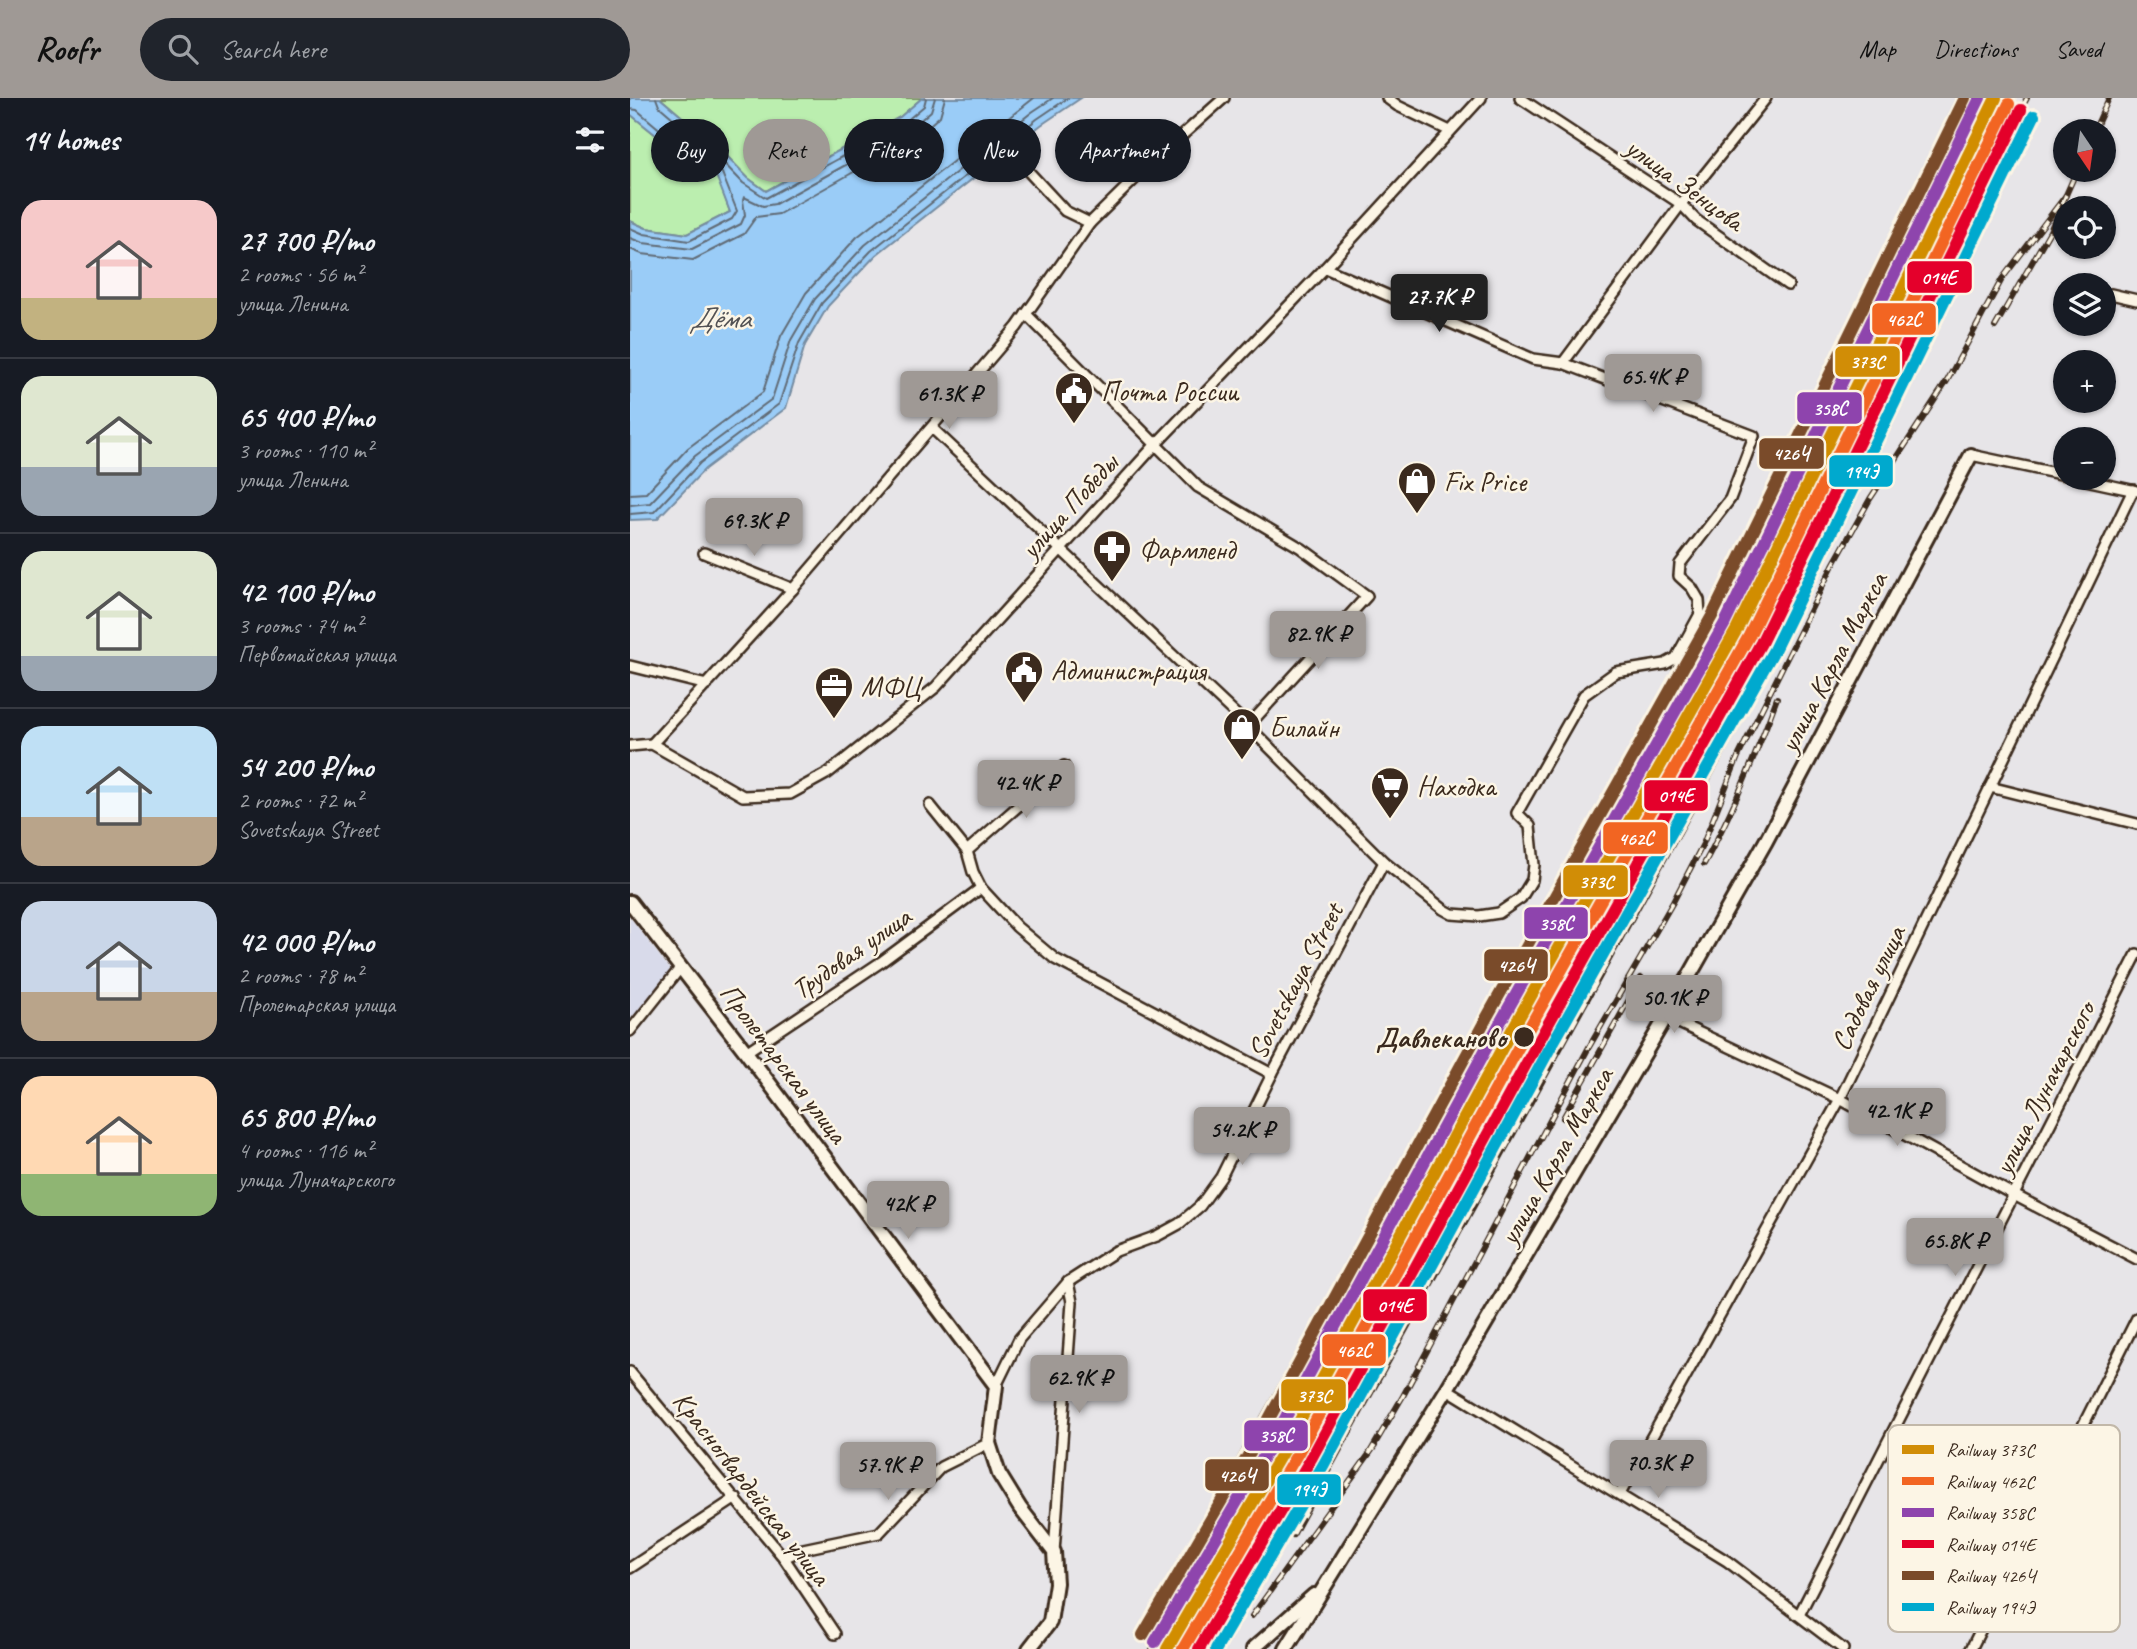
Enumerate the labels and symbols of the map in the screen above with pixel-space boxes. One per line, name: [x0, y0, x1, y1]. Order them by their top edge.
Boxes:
north arrow: [2053, 119, 2116, 182]
street label: улица Зенцова: [1617, 128, 1753, 240]
line badge: 014Е: [1906, 260, 1973, 294]
text: 014Е: [1921, 266, 1960, 290]
pin: 27.7K ₽: [1374, 274, 1504, 334]
water label: Дёма: [689, 299, 753, 337]
line badge: 462С: [1871, 302, 1937, 336]
text: 462С: [1886, 308, 1924, 332]
line badge: 373C: [1834, 345, 1901, 378]
text: 373C: [1850, 350, 1887, 374]
pin: 65.4K ₽: [1588, 354, 1718, 414]
public building icon: Почта России: [1053, 370, 1095, 425]
pin: 61.3K ₽: [884, 372, 1014, 431]
place label: Почта России: [1101, 374, 1240, 409]
line badge: 358С: [1796, 391, 1863, 425]
text: 358С: [1813, 397, 1850, 421]
line badge: 426Ч: [1758, 437, 1825, 470]
text: 426Ч: [1773, 442, 1813, 466]
street label: улица Победы: [1011, 445, 1127, 567]
line badge: 194Э: [1828, 454, 1894, 488]
shop icon: Fix Price: [1396, 460, 1438, 515]
text: 194Э: [1844, 460, 1881, 484]
place label: Fix Price: [1444, 464, 1528, 499]
pin: 69.3K ₽: [689, 498, 819, 558]
pharmacy icon: Фармленд: [1091, 528, 1133, 583]
place label: Фармленд: [1139, 532, 1238, 567]
street label: улица Карла Маркса: [1770, 564, 1896, 760]
pin: 82.9K ₽: [1253, 612, 1383, 671]
public building icon: Администрация: [1003, 649, 1045, 704]
place label: Администрация: [1051, 653, 1208, 688]
office icon: МФЦ: [813, 665, 855, 720]
place label: МФЦ: [861, 669, 923, 704]
shop icon: Билайн: [1221, 706, 1263, 761]
place label: Билайн: [1269, 710, 1340, 745]
pin: 42.4K ₽: [961, 760, 1091, 820]
supermarket icon: Находка: [1369, 765, 1411, 820]
place label: Находка: [1417, 769, 1498, 804]
line badge: 014Е: [1643, 779, 1709, 812]
text: 014Е: [1658, 784, 1697, 808]
line badge: 462С: [1602, 821, 1669, 855]
text: 462С: [1618, 827, 1656, 851]
line badge: 373C: [1562, 864, 1629, 898]
text: 373C: [1579, 870, 1616, 894]
street label: Sovetskaya Street: [1239, 895, 1352, 1065]
street label: Трудовая улица: [784, 898, 919, 1007]
line badge: 358С: [1523, 906, 1589, 940]
text: 358С: [1539, 912, 1576, 936]
street label: Садовая улица: [1823, 918, 1914, 1056]
line badge: 426Ч: [1483, 948, 1549, 982]
text: 426Ч: [1498, 954, 1538, 978]
street label: Пролетарская улица: [712, 976, 857, 1151]
pin: 50.1K ₽: [1609, 976, 1739, 1035]
street label: улица Луначарского: [1984, 993, 2104, 1182]
place label: Давлеканово: [1376, 1020, 1509, 1055]
marker: Давлеканово: [1512, 1025, 1536, 1049]
street label: улица Карла Маркса: [1490, 1060, 1622, 1253]
pin: 42.1K ₽: [1832, 1088, 1962, 1148]
pin: 54.2K ₽: [1177, 1108, 1307, 1167]
pin: 42K ₽: [859, 1182, 957, 1241]
pin: 65.8K ₽: [1890, 1218, 2020, 1278]
line badge: 014Е: [1362, 1288, 1428, 1322]
text: 014Е: [1377, 1294, 1416, 1318]
line badge: 462С: [1321, 1333, 1387, 1367]
text: 462С: [1336, 1339, 1374, 1363]
pin: 62.9K ₽: [1014, 1356, 1144, 1415]
line badge: 373C: [1280, 1378, 1347, 1412]
street label: Красногвардейская улица: [665, 1384, 840, 1593]
text: 373C: [1297, 1384, 1334, 1408]
line badge: 358С: [1243, 1419, 1309, 1452]
text: 358С: [1259, 1424, 1296, 1448]
legend: [1888, 1425, 2120, 1632]
text: Railway 373C: [1946, 1438, 2036, 1462]
pin: 70.3K ₽: [1593, 1440, 1723, 1500]
pin: 57.9K ₽: [823, 1442, 953, 1502]
line badge: 426Ч: [1204, 1458, 1270, 1492]
text: 426Ч: [1219, 1464, 1259, 1488]
text: Railway 462С: [1946, 1470, 2036, 1494]
line badge: 194Э: [1276, 1473, 1342, 1506]
text: 194Э: [1292, 1478, 1329, 1502]
text: Railway 358С: [1946, 1501, 2036, 1525]
text: Railway 014Е: [1946, 1533, 2038, 1557]
text: Railway 426Ч: [1946, 1564, 2038, 1588]
text: Railway 194Э: [1946, 1596, 2036, 1620]

